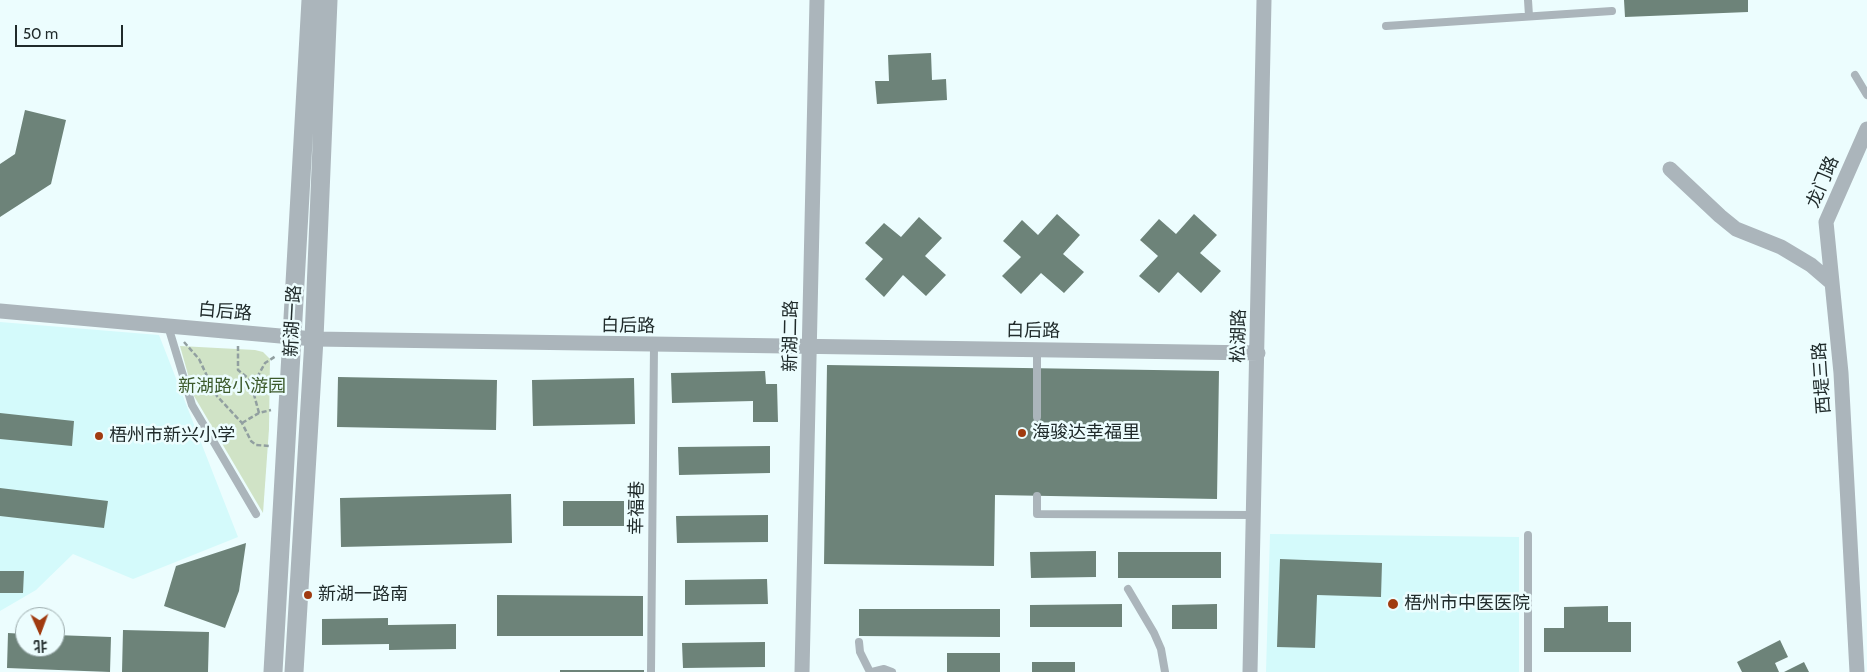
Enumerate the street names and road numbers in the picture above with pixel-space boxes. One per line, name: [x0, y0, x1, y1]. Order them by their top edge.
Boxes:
street label: 龙门路: [1803, 153, 1843, 211]
street label: 新湖一路: [280, 284, 306, 358]
street label: 白后路: [197, 299, 253, 325]
street label: 新湖二路: [780, 300, 802, 372]
street label: 松湖路: [1228, 309, 1250, 363]
street label: 白后路: [601, 315, 655, 337]
street label: 白后路: [1006, 320, 1060, 342]
street label: 西堤三路: [1809, 341, 1835, 415]
street label: 幸福巷: [626, 481, 648, 535]

